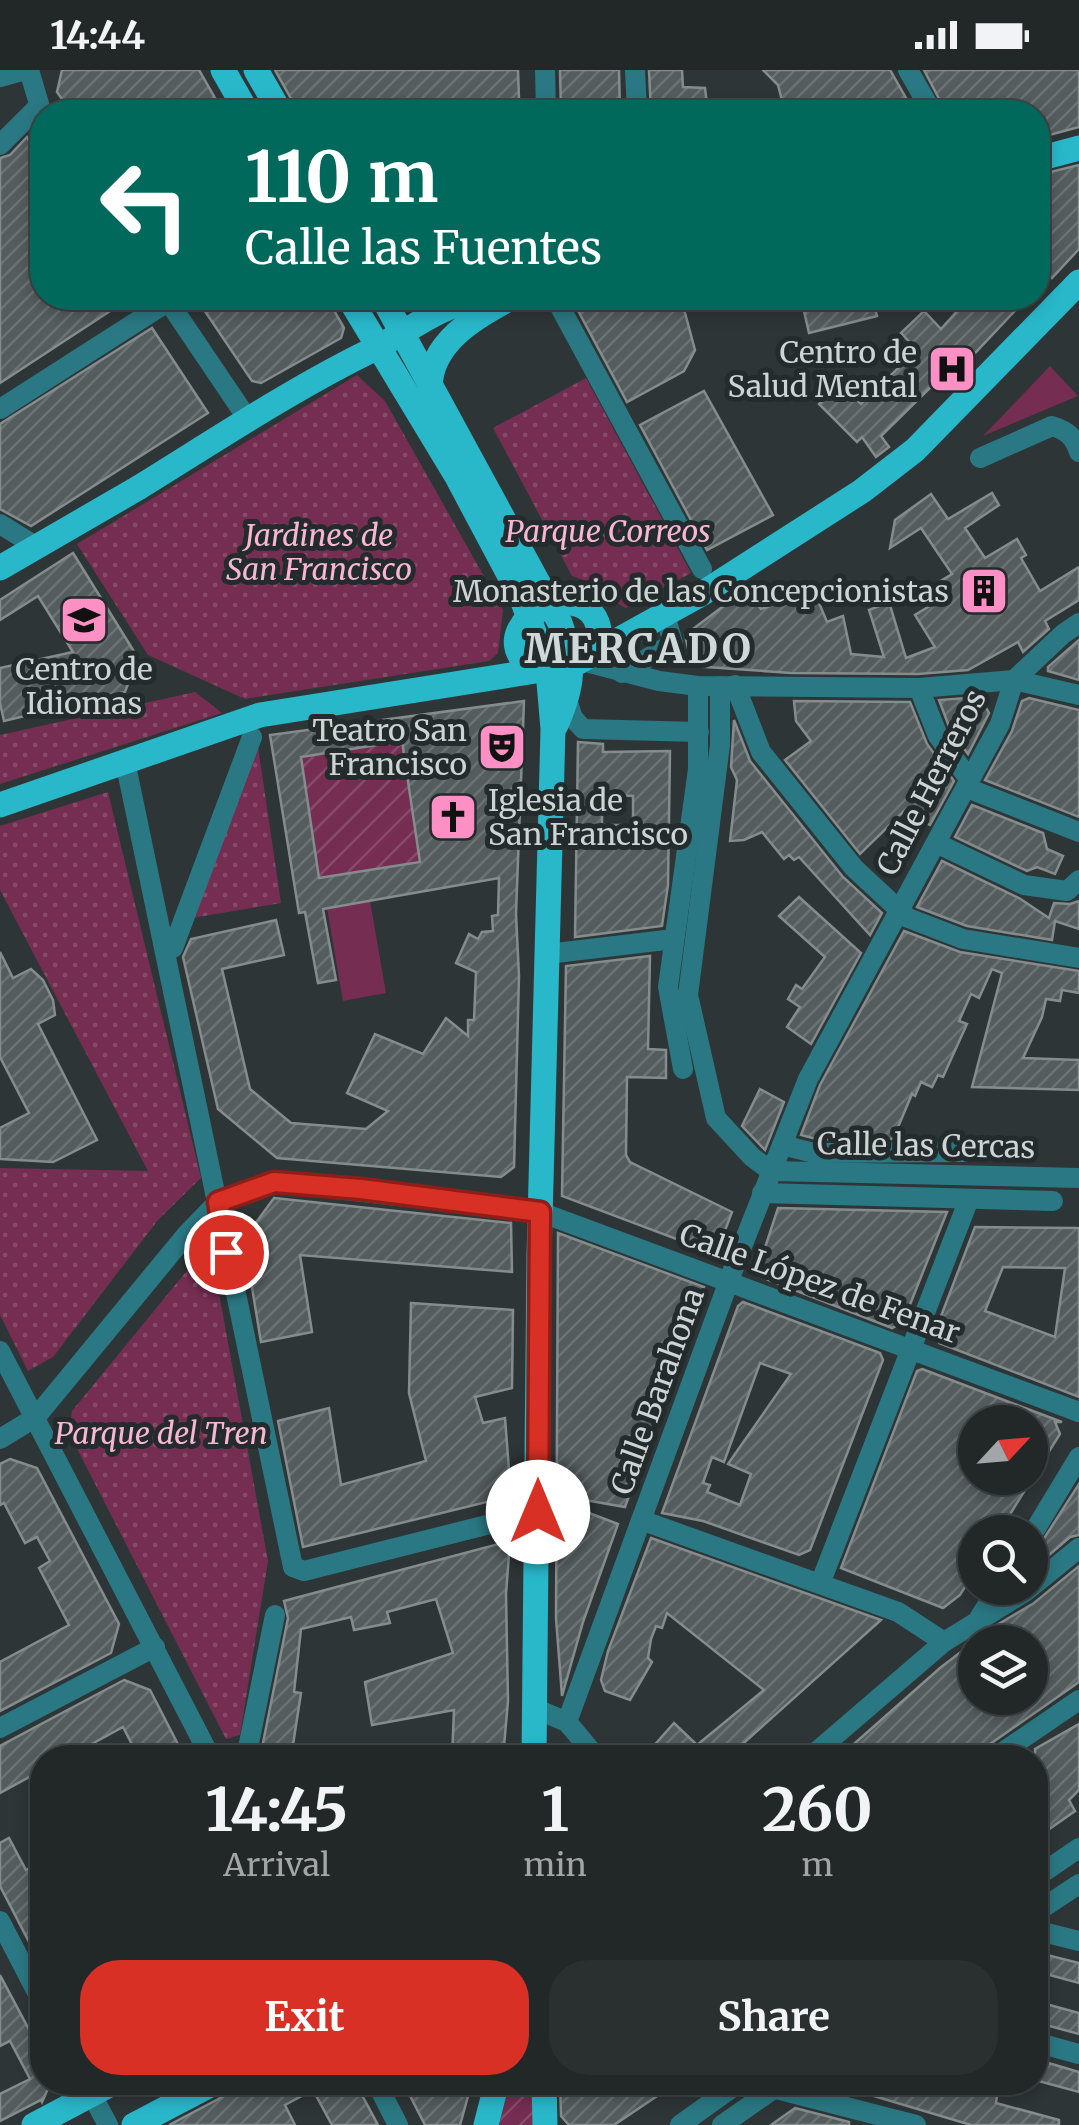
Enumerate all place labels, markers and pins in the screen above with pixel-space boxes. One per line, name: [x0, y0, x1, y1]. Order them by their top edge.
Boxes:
place label: Centro de Salud Mental: [728, 333, 917, 405]
hospital icon: Centro de Salud Mental: [926, 343, 978, 395]
building icon: Monasterio de las Concepcionistas: [958, 565, 1010, 617]
place label: Monasterio de las Concepcionistas: [453, 572, 949, 610]
school or university icon: Centro de Idiomas: [58, 594, 110, 646]
place label: Centro de Idiomas: [15, 650, 153, 722]
place label: Teatro San Francisco: [312, 711, 467, 783]
theatre icon: Teatro San Francisco: [476, 721, 528, 773]
place label: Iglesia de San Francisco: [488, 781, 688, 853]
church icon: Iglesia de San Francisco: [427, 791, 479, 843]
pin: [184, 1210, 269, 1295]

